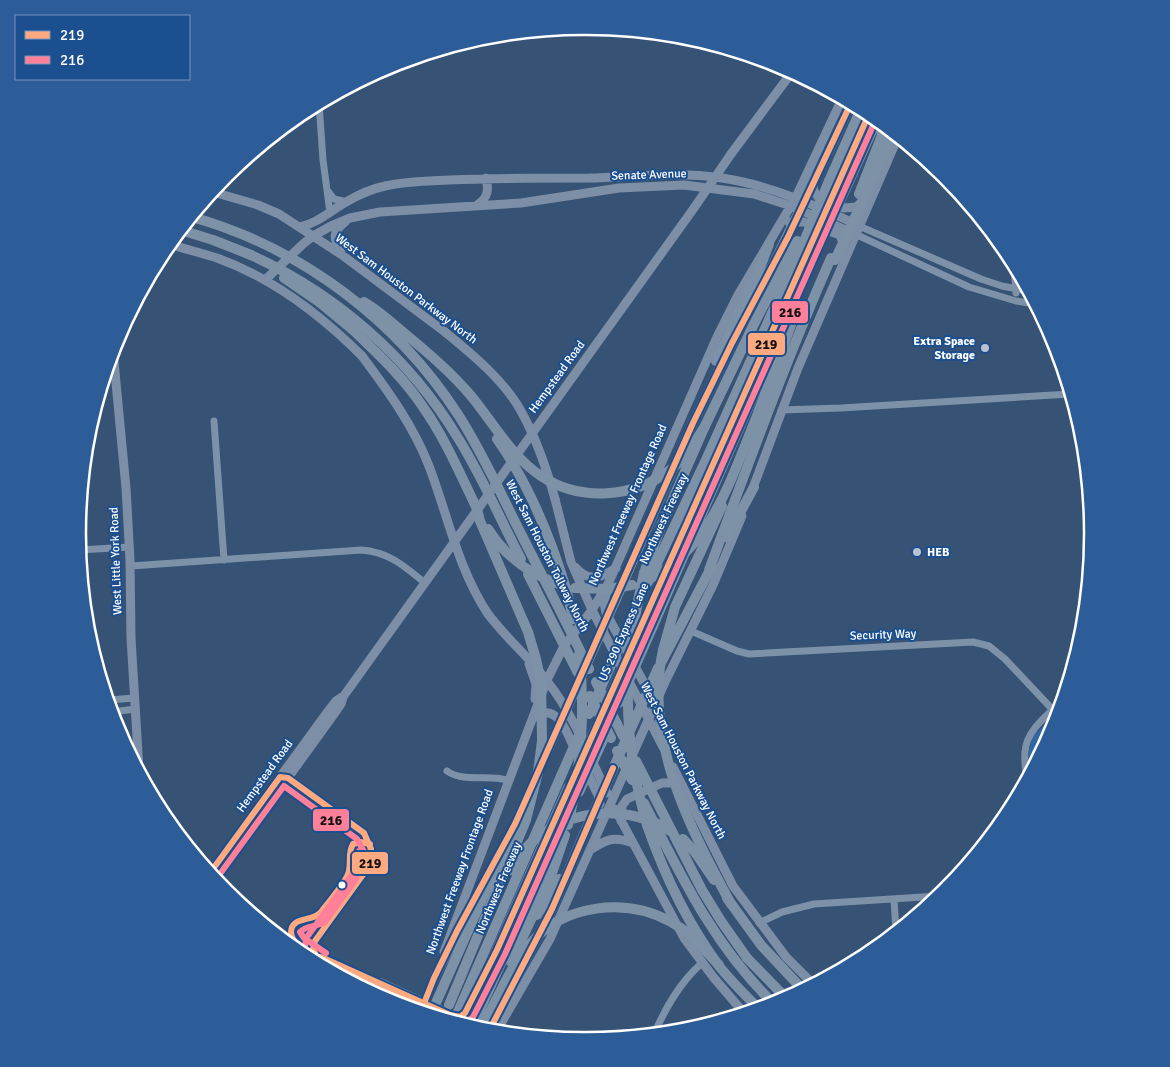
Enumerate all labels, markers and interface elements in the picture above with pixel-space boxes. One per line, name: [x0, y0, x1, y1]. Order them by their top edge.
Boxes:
legend: [15, 15, 190, 80]
text: 219: [60, 26, 84, 44]
text: 216: [60, 51, 84, 69]
street label: Senate Avenue: [611, 166, 687, 184]
street label: West Sam Houston Parkway North: [332, 231, 480, 347]
line badge: 216: [771, 300, 809, 324]
text: 216: [779, 304, 802, 321]
line badge: 219: [747, 332, 786, 356]
place label: Extra Space Storage: [913, 334, 975, 363]
text: 219: [755, 336, 778, 353]
street label: Hempstead Road: [526, 338, 588, 416]
marker: Extra Space Storage: [979, 342, 991, 354]
street label: Northwest Freeway Frontage Road: [586, 422, 670, 588]
street label: Northwest Freeway: [637, 471, 691, 567]
street label: West Sam Houston Tollway North: [502, 477, 592, 635]
street label: West Little York Road: [107, 507, 125, 615]
place label: HEB: [927, 545, 950, 560]
marker: HEB: [911, 546, 923, 558]
street label: US 290 Express Lane: [596, 580, 652, 684]
street label: Security Way: [850, 626, 917, 644]
street label: West Sam Houston Parkway North: [637, 680, 729, 842]
street label: Hempstead Road: [234, 737, 296, 815]
street label: Northwest Freeway Frontage Road: [423, 787, 497, 957]
line badge: 216: [312, 808, 350, 832]
text: 216: [320, 812, 343, 829]
street label: Northwest Freeway: [473, 839, 525, 936]
line badge: 219: [351, 851, 389, 875]
text: 219: [359, 855, 382, 872]
unlabelled marker: [337, 880, 347, 890]

